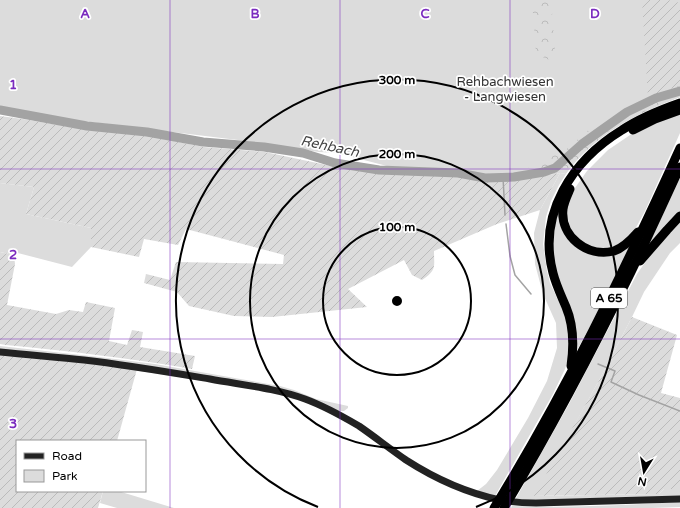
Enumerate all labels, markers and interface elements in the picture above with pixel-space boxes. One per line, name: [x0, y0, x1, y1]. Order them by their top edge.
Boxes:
text: A: [80, 6, 90, 22]
text: B: [250, 6, 260, 22]
text: C: [420, 6, 430, 22]
text: D: [590, 6, 600, 22]
text: 300 m: [379, 73, 415, 87]
park label: Rehbachwiesen - Langwiesen: [456, 74, 554, 105]
text: 1: [9, 77, 17, 93]
water label: Rehbach: [299, 132, 361, 161]
text: 200 m: [379, 147, 415, 161]
text: 100 m: [379, 220, 415, 234]
text: 2: [9, 247, 17, 263]
road number: A 65: [591, 288, 627, 308]
centre of rings: [390, 294, 404, 308]
text: 3: [9, 416, 17, 432]
legend: [16, 440, 146, 492]
text: Road: [52, 449, 82, 463]
north arrow: [624, 452, 664, 492]
text: Park: [52, 469, 78, 483]
text: N: [637, 474, 648, 489]

